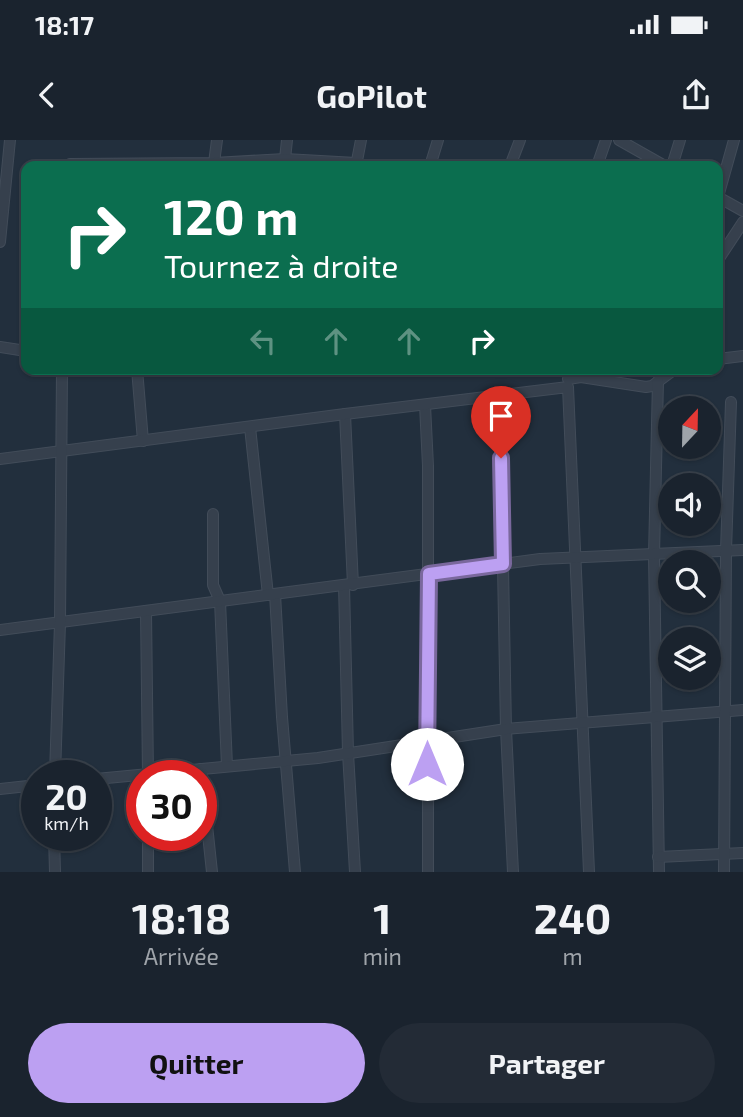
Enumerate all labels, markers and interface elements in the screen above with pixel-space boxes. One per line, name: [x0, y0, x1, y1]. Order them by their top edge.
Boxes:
text: 18:17: [35, 9, 94, 40]
icon: back: [28, 76, 66, 114]
text: GoPilot: [316, 76, 427, 114]
icon: share: [677, 76, 715, 114]
text: 120 m: [164, 186, 298, 245]
icon: right: [49, 189, 140, 280]
text: Tournez à droite: [164, 246, 398, 284]
icon: left: [244, 322, 282, 360]
icon: ahead: [317, 322, 355, 360]
icon: ahead: [390, 322, 428, 360]
icon: right: [463, 322, 501, 360]
pin: [471, 386, 531, 458]
north arrow: [658, 396, 721, 458]
map controls: [658, 396, 721, 690]
icon: arrive: [482, 397, 520, 435]
button: sound: [658, 473, 721, 536]
button: search: [658, 550, 721, 613]
button: layers: [658, 627, 721, 690]
position arrow: [390, 727, 464, 801]
speed limit sign: 30: [126, 760, 217, 851]
text: 20: [45, 775, 88, 817]
text: km/h: [44, 812, 89, 834]
text: 18:18: [132, 892, 231, 942]
text: 1: [373, 892, 391, 942]
text: 240: [534, 892, 611, 942]
text: Arrivée: [144, 942, 219, 970]
text: min: [363, 942, 402, 970]
text: m: [562, 942, 583, 970]
button: Quitter: [28, 1023, 365, 1103]
button: Partager: [379, 1023, 715, 1103]

